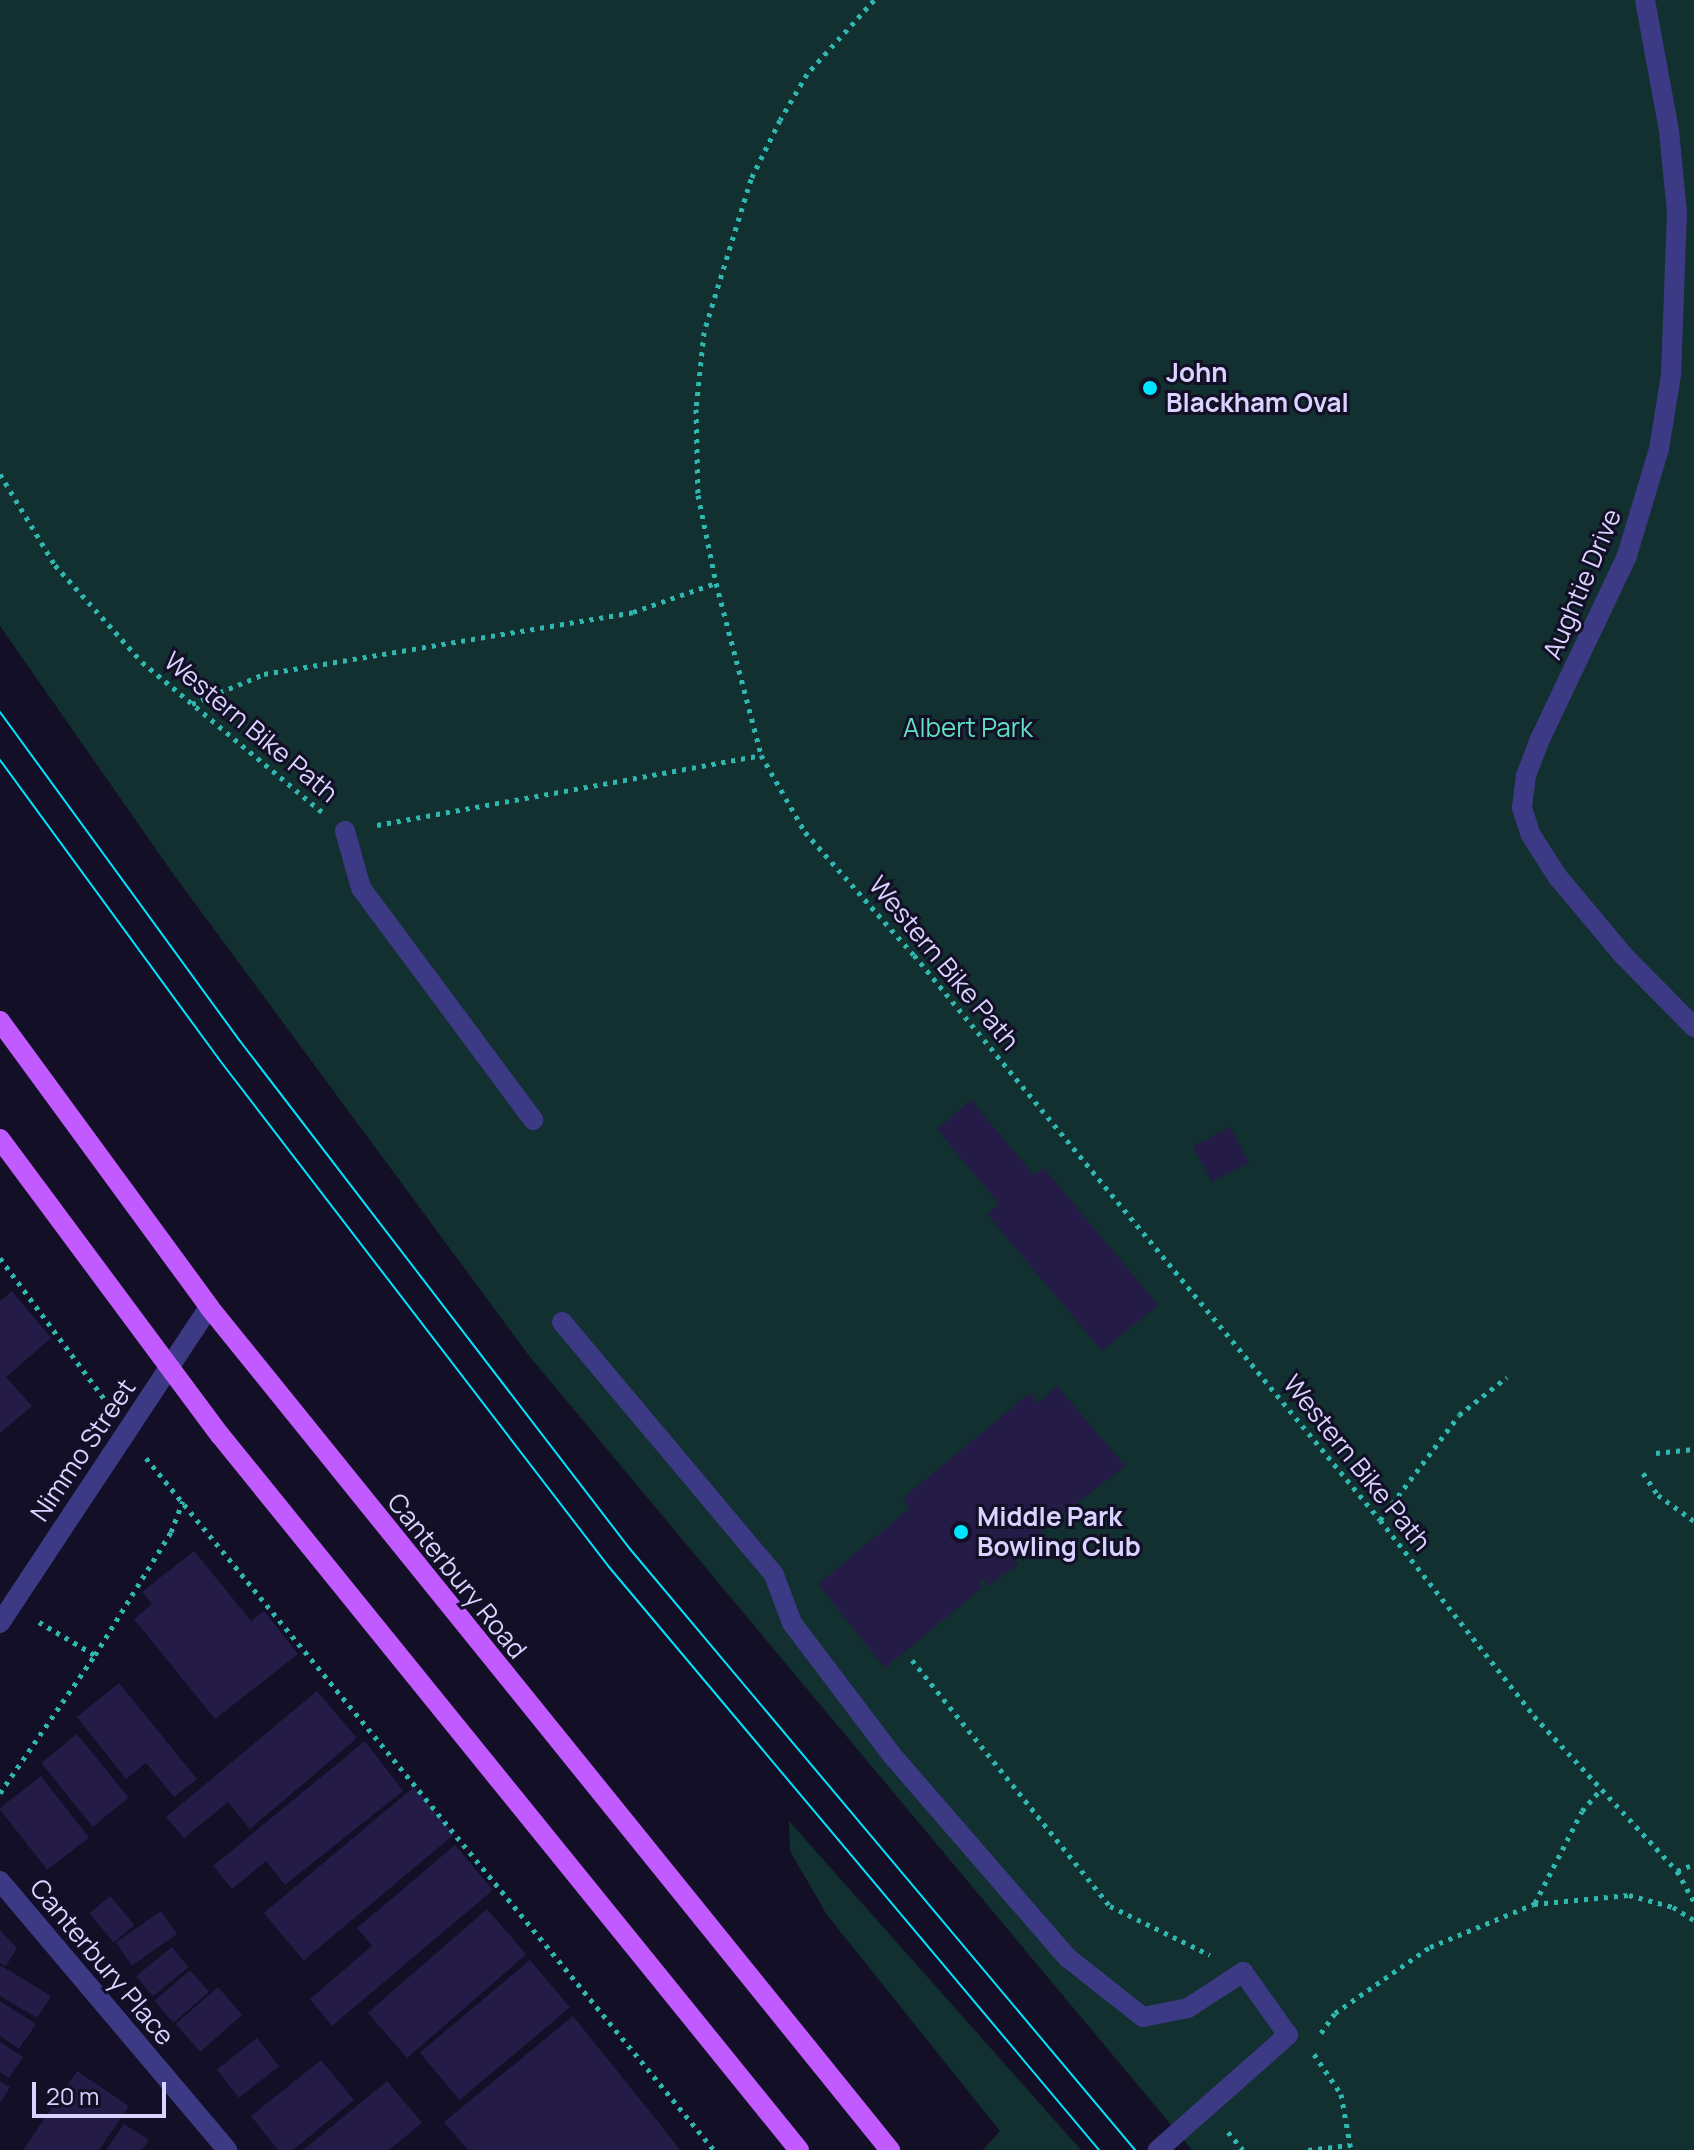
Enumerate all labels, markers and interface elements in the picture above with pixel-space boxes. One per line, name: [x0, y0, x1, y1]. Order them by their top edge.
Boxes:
place label: John Blackham Oval: [1166, 357, 1349, 418]
marker: John Blackham Oval: [1141, 379, 1159, 397]
street label: Aughtie Drive: [1536, 504, 1628, 664]
street label: Western Bike Path: [158, 645, 344, 809]
park label: Albert Park: [903, 712, 1033, 744]
street label: Western Bike Path: [862, 870, 1026, 1056]
street label: Western Bike Path: [1277, 1369, 1437, 1557]
street label: Nimmo Street: [24, 1373, 142, 1527]
street label: Canterbury Road: [381, 1487, 533, 1665]
place label: Middle Park Bowling Club: [977, 1501, 1141, 1562]
marker: Middle Park Bowling Club: [952, 1523, 970, 1541]
street label: Canterbury Place: [23, 1873, 181, 2051]
scale bar: [36, 2066, 170, 2116]
text: 20 m: [46, 2079, 99, 2112]

